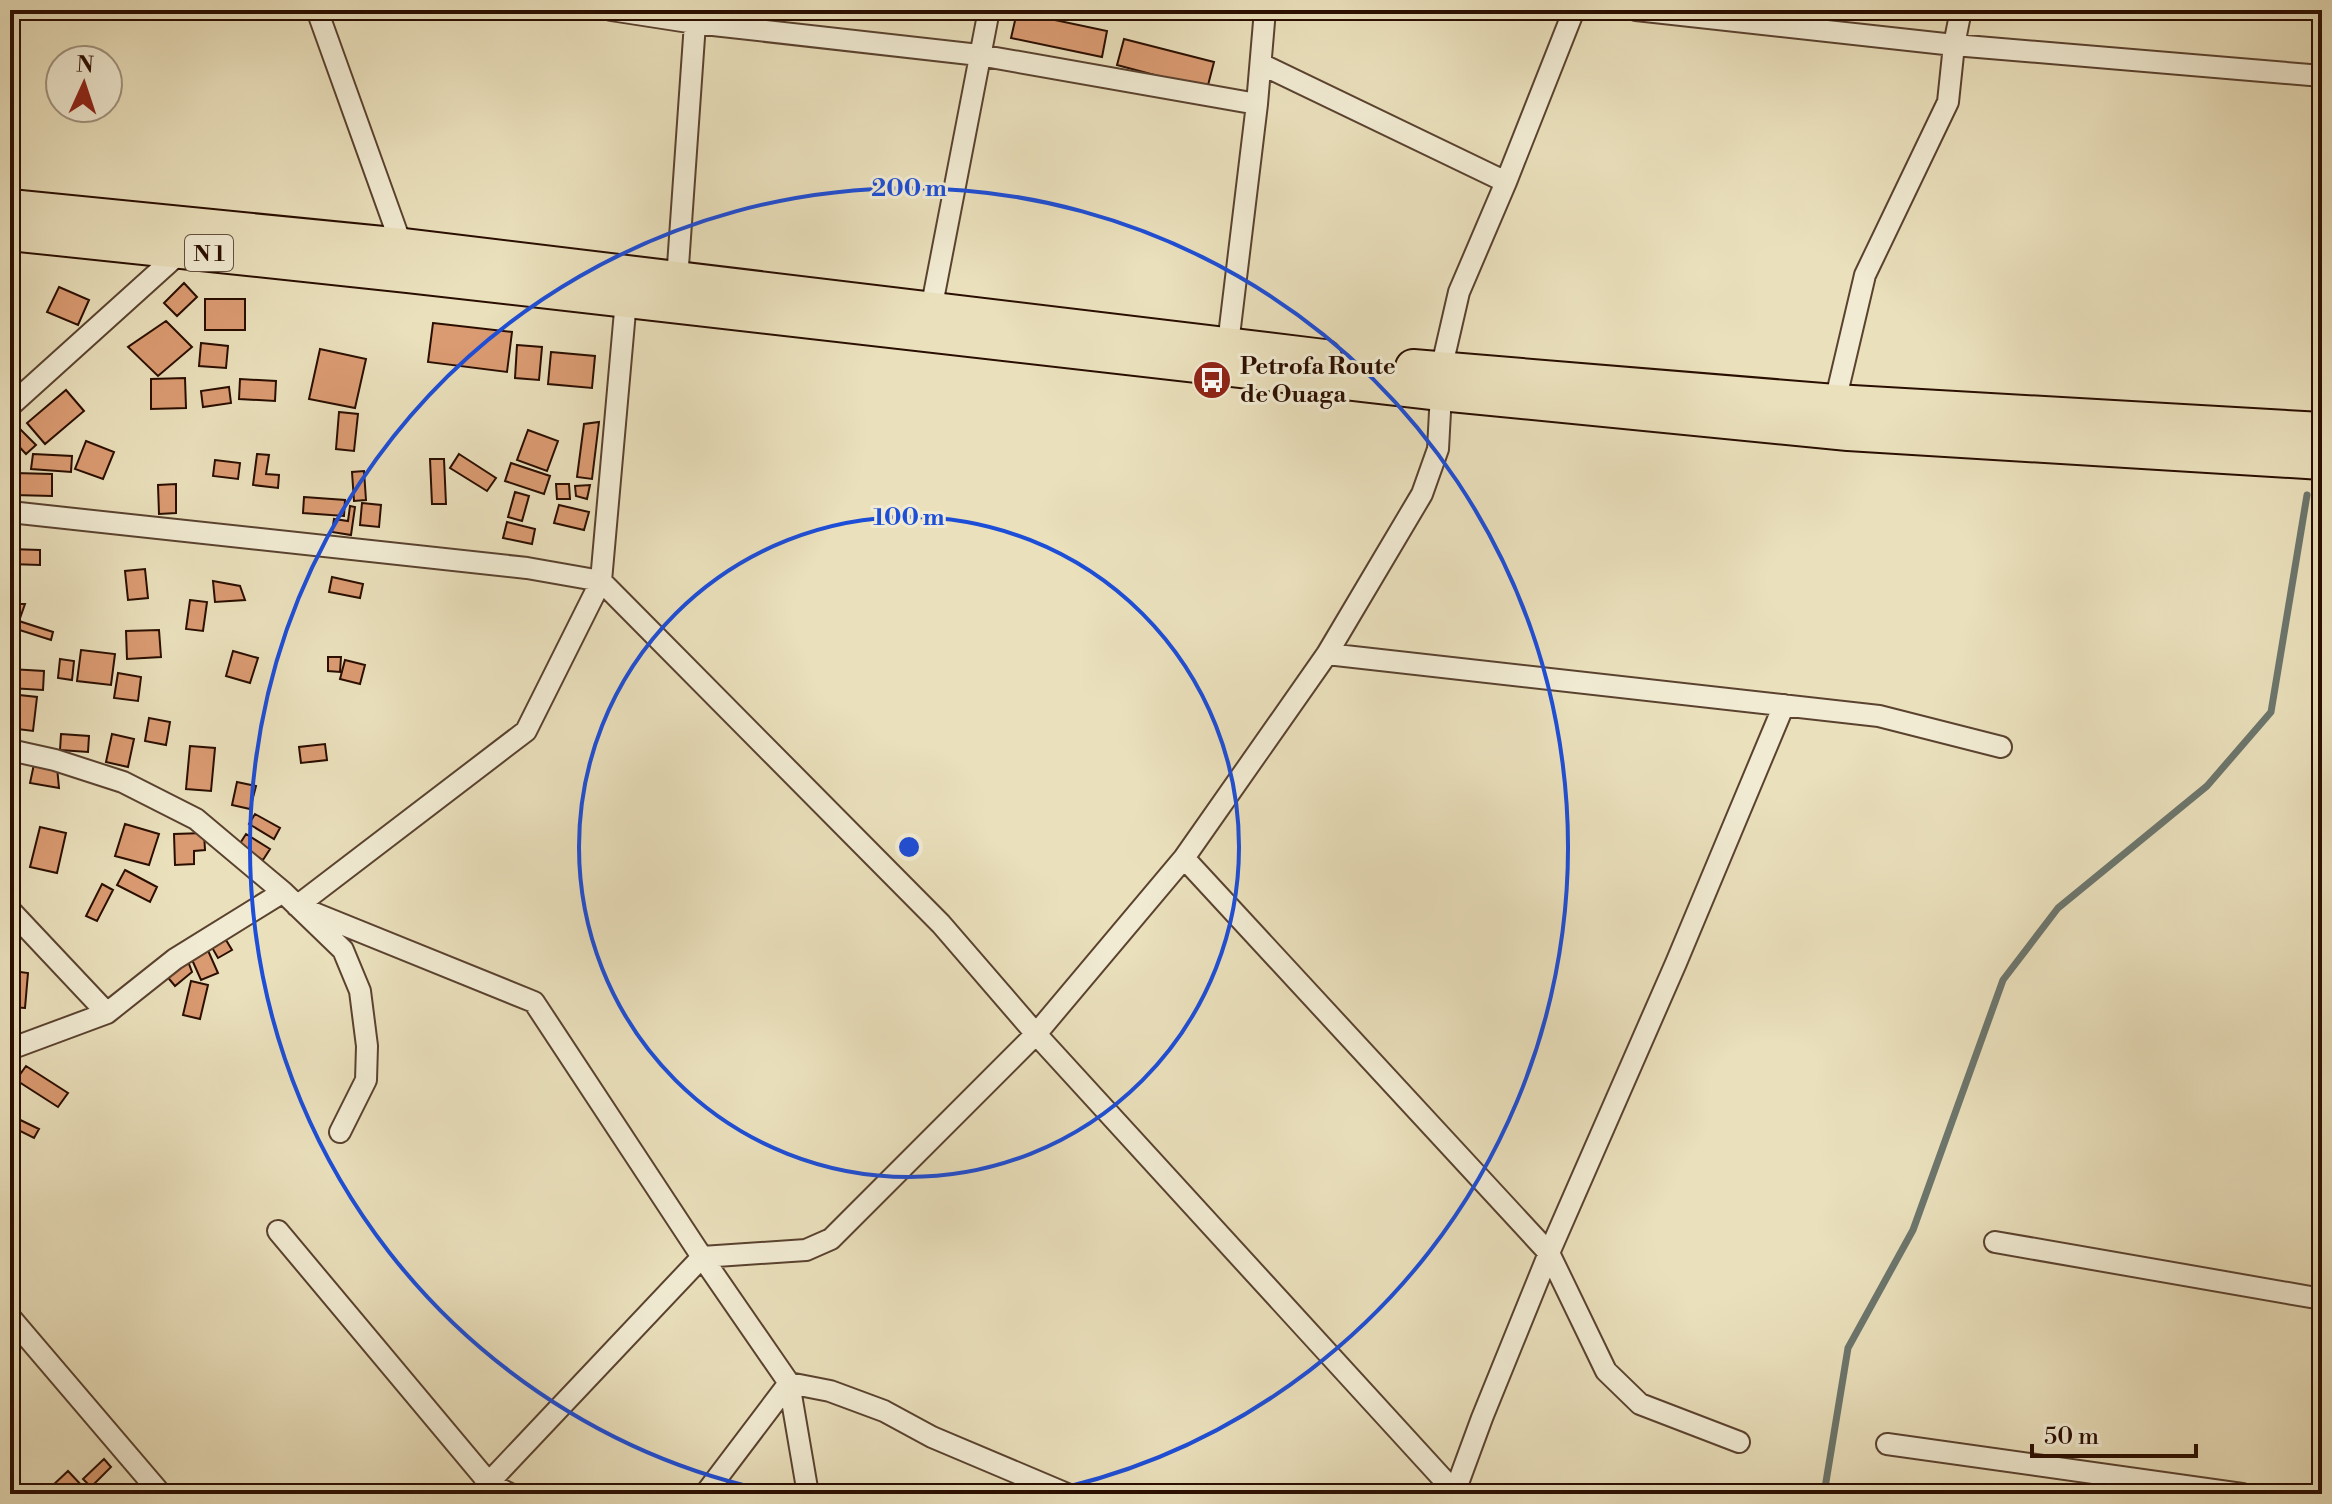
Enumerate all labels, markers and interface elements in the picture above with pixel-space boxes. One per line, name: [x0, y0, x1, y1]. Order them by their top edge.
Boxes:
north arrow: [44, 44, 124, 124]
text: N: [76, 52, 95, 79]
text: 200 m: [871, 174, 947, 204]
road number: N 1: [185, 235, 233, 271]
place label: Petrofa Route de Ouaga: [1240, 352, 1396, 410]
bus stop icon: Petrofa Route de Ouaga: [1191, 359, 1233, 401]
text: 100 m: [873, 503, 945, 533]
centre of rings: [895, 833, 923, 861]
scale bar: [2032, 1408, 2196, 1458]
text: 50 m: [2044, 1422, 2099, 1452]

